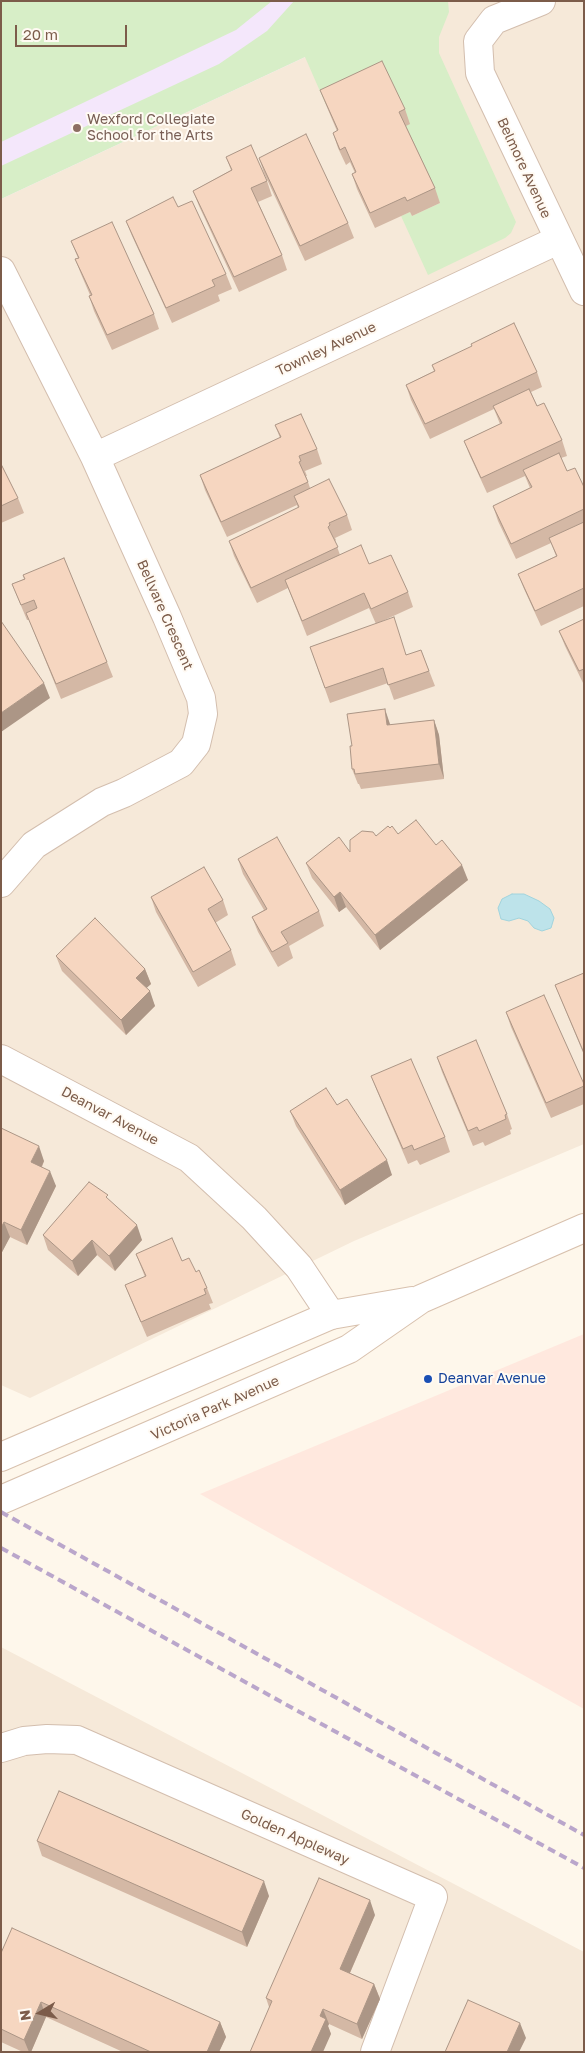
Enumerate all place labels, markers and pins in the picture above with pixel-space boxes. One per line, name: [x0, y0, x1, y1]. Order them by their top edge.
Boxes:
place label: Wexford Collegiate School for the Arts: [87, 112, 215, 144]
marker: Wexford Collegiate School for the Arts: [71, 122, 83, 134]
place label: Deanvar Avenue: [438, 1371, 546, 1387]
marker: Deanvar Avenue: [422, 1373, 434, 1385]

